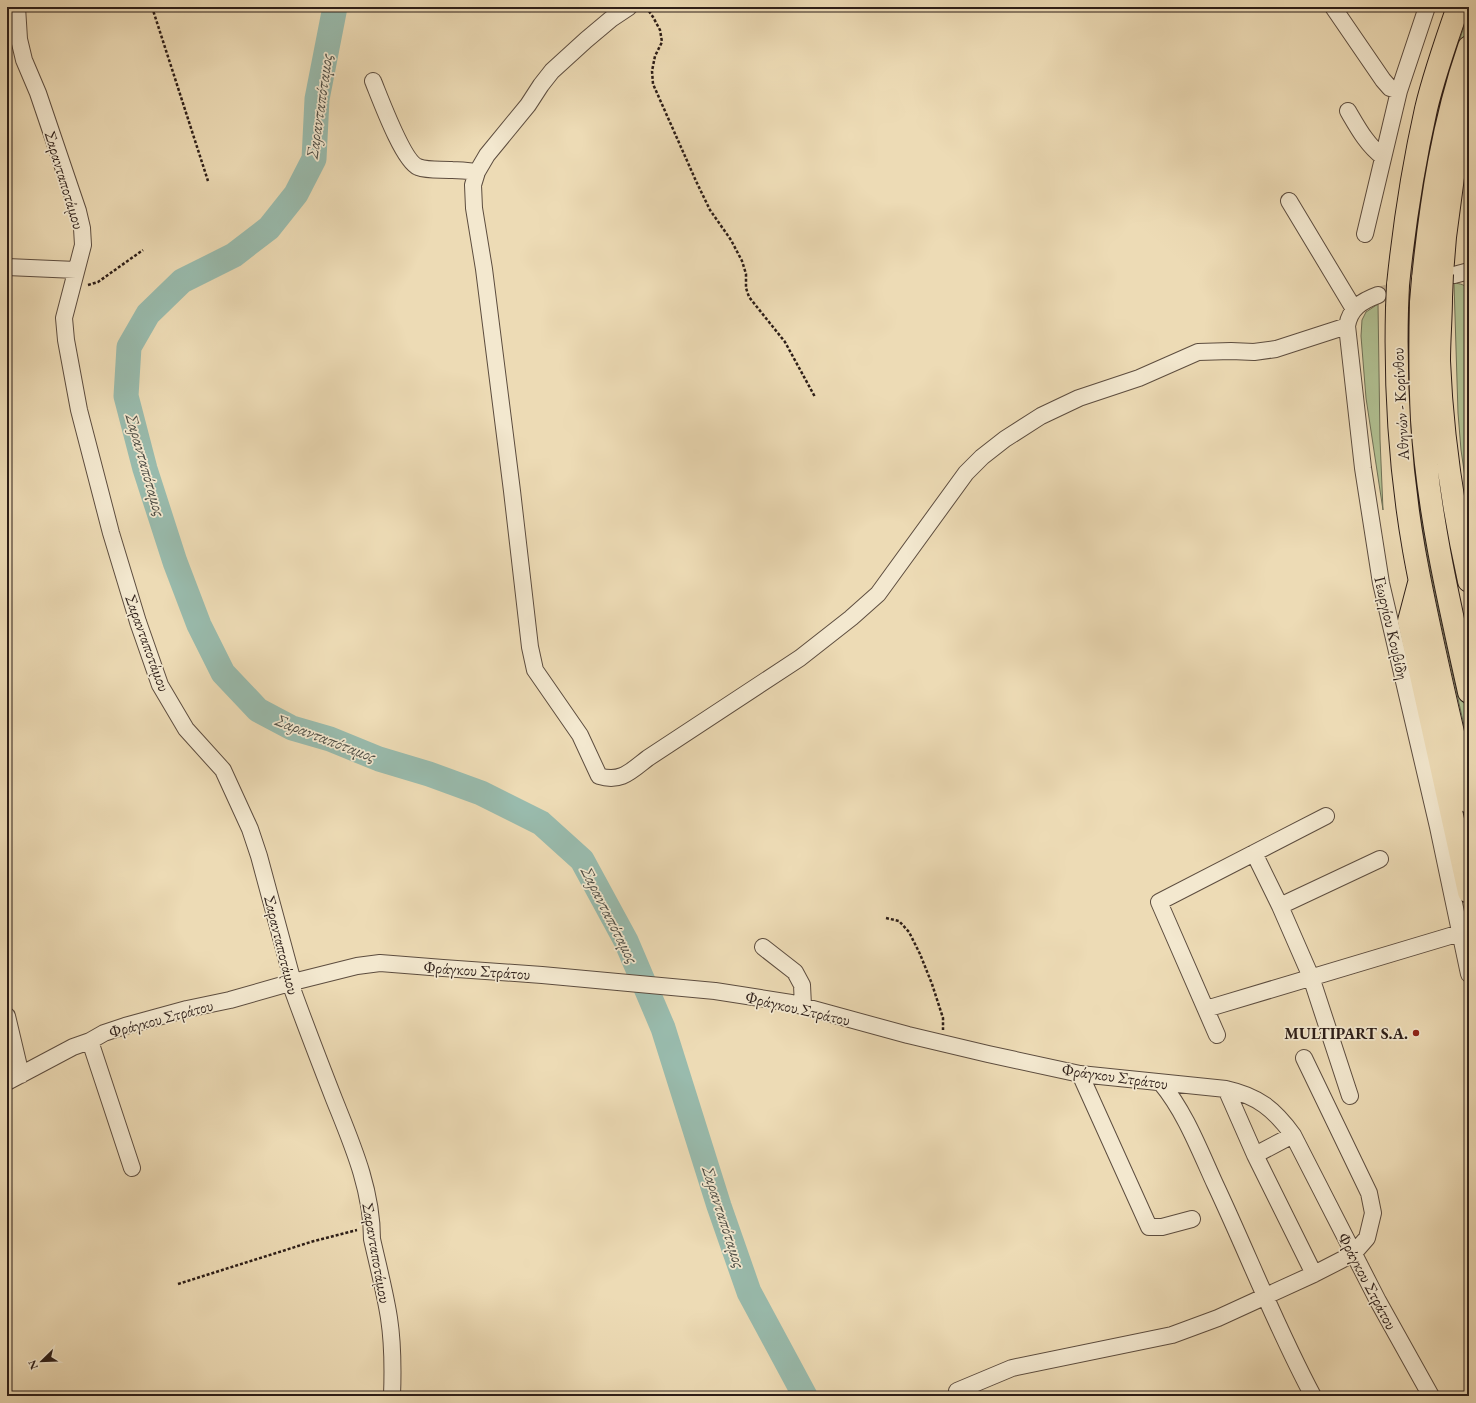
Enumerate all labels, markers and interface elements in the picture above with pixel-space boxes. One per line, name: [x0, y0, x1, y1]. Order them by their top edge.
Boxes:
water label: Σαρανταπόταμος: [301, 52, 337, 161]
street label: Σαρανταποτάμου: [40, 128, 89, 232]
street label: Αθηνών - Κορίνθου: [1387, 347, 1414, 462]
water label: Σαρανταπόταμος: [121, 410, 171, 519]
street label: Γεωργίου Κουβίδη: [1369, 574, 1414, 682]
street label: Σαρανταποτάμου: [120, 592, 175, 695]
water label: Σαρανταπόταμος: [272, 708, 379, 767]
water label: Σαρανταπόταμος: [576, 862, 644, 967]
street label: Σαρανταποτάμου: [259, 893, 304, 997]
street label: Φράγκου Στράτου: [423, 956, 531, 985]
street label: Φράγκου Στράτου: [743, 986, 852, 1031]
street label: Φράγκου Στράτου: [107, 994, 216, 1042]
place label: MULTIPART S.A.: [1284, 1023, 1408, 1044]
marker: MULTIPART S.A.: [1411, 1028, 1421, 1038]
street label: Φράγκου Στράτου: [1060, 1059, 1169, 1094]
water label: Σαρανταπόταμος: [697, 1162, 751, 1271]
street label: Σαρανταποτάμου: [357, 1201, 396, 1305]
street label: Φράγκου Στράτου: [1333, 1229, 1402, 1333]
north arrow: [22, 1341, 62, 1381]
text: N: [25, 1358, 41, 1372]

